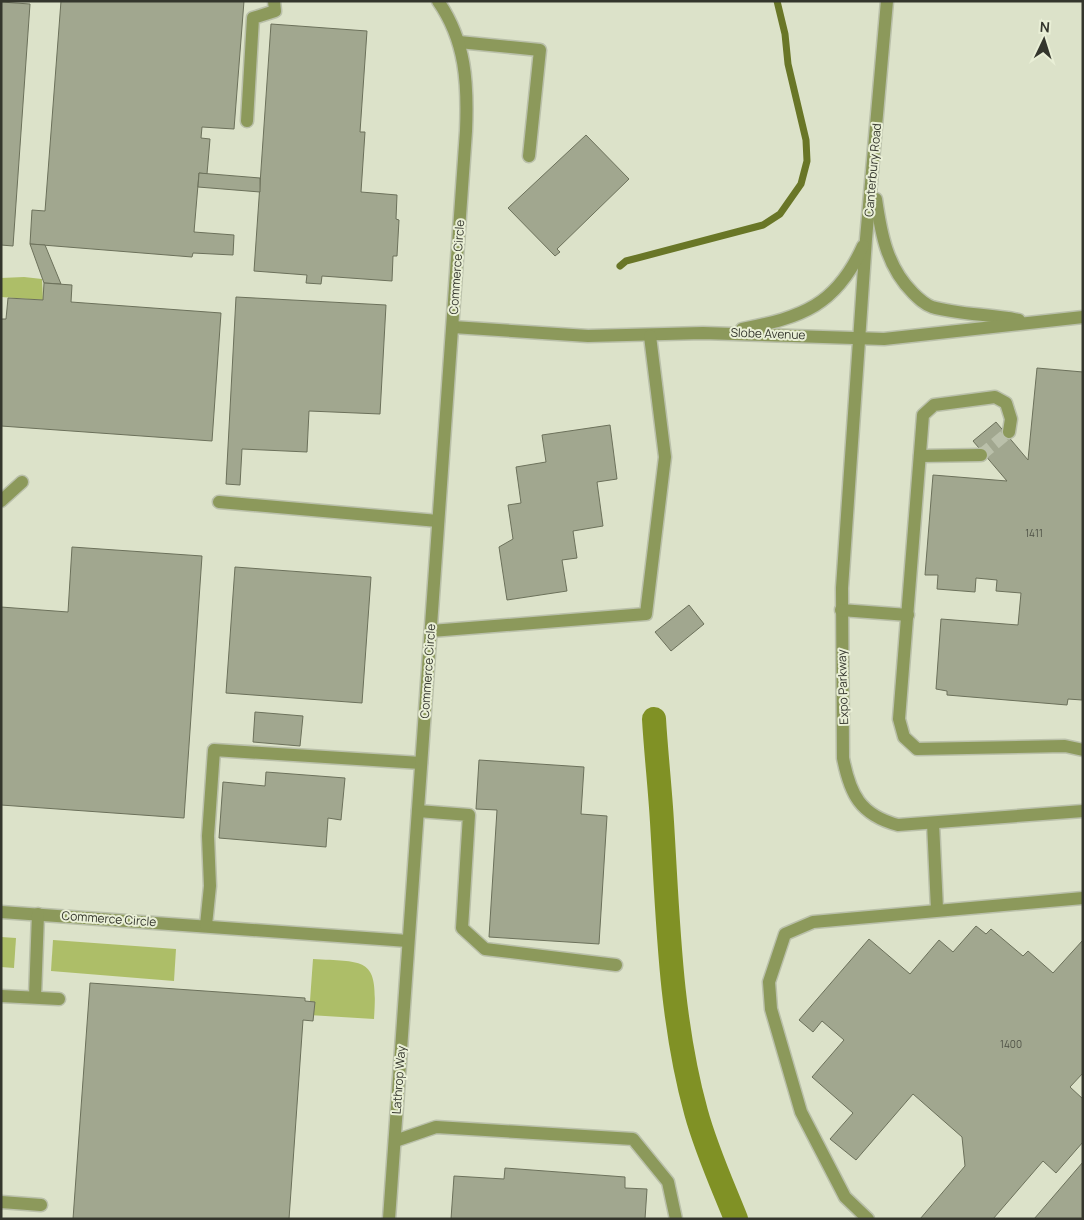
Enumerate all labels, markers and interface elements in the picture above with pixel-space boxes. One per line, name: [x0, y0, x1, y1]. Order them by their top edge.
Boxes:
north arrow: [1019, 15, 1069, 65]
text: N: [1039, 17, 1051, 36]
street label: Canterbury Road: [860, 122, 885, 217]
street label: Commerce Circle: [445, 219, 468, 315]
street label: Slobe Avenue: [730, 324, 806, 343]
house number: 1411: [1025, 526, 1043, 540]
street label: Commerce Circle: [416, 623, 439, 719]
street label: Expo Parkway: [833, 648, 852, 725]
street label: Commerce Circle: [61, 907, 157, 930]
house number: 1400: [1000, 1037, 1022, 1051]
street label: Lathrop Way: [388, 1044, 409, 1115]

